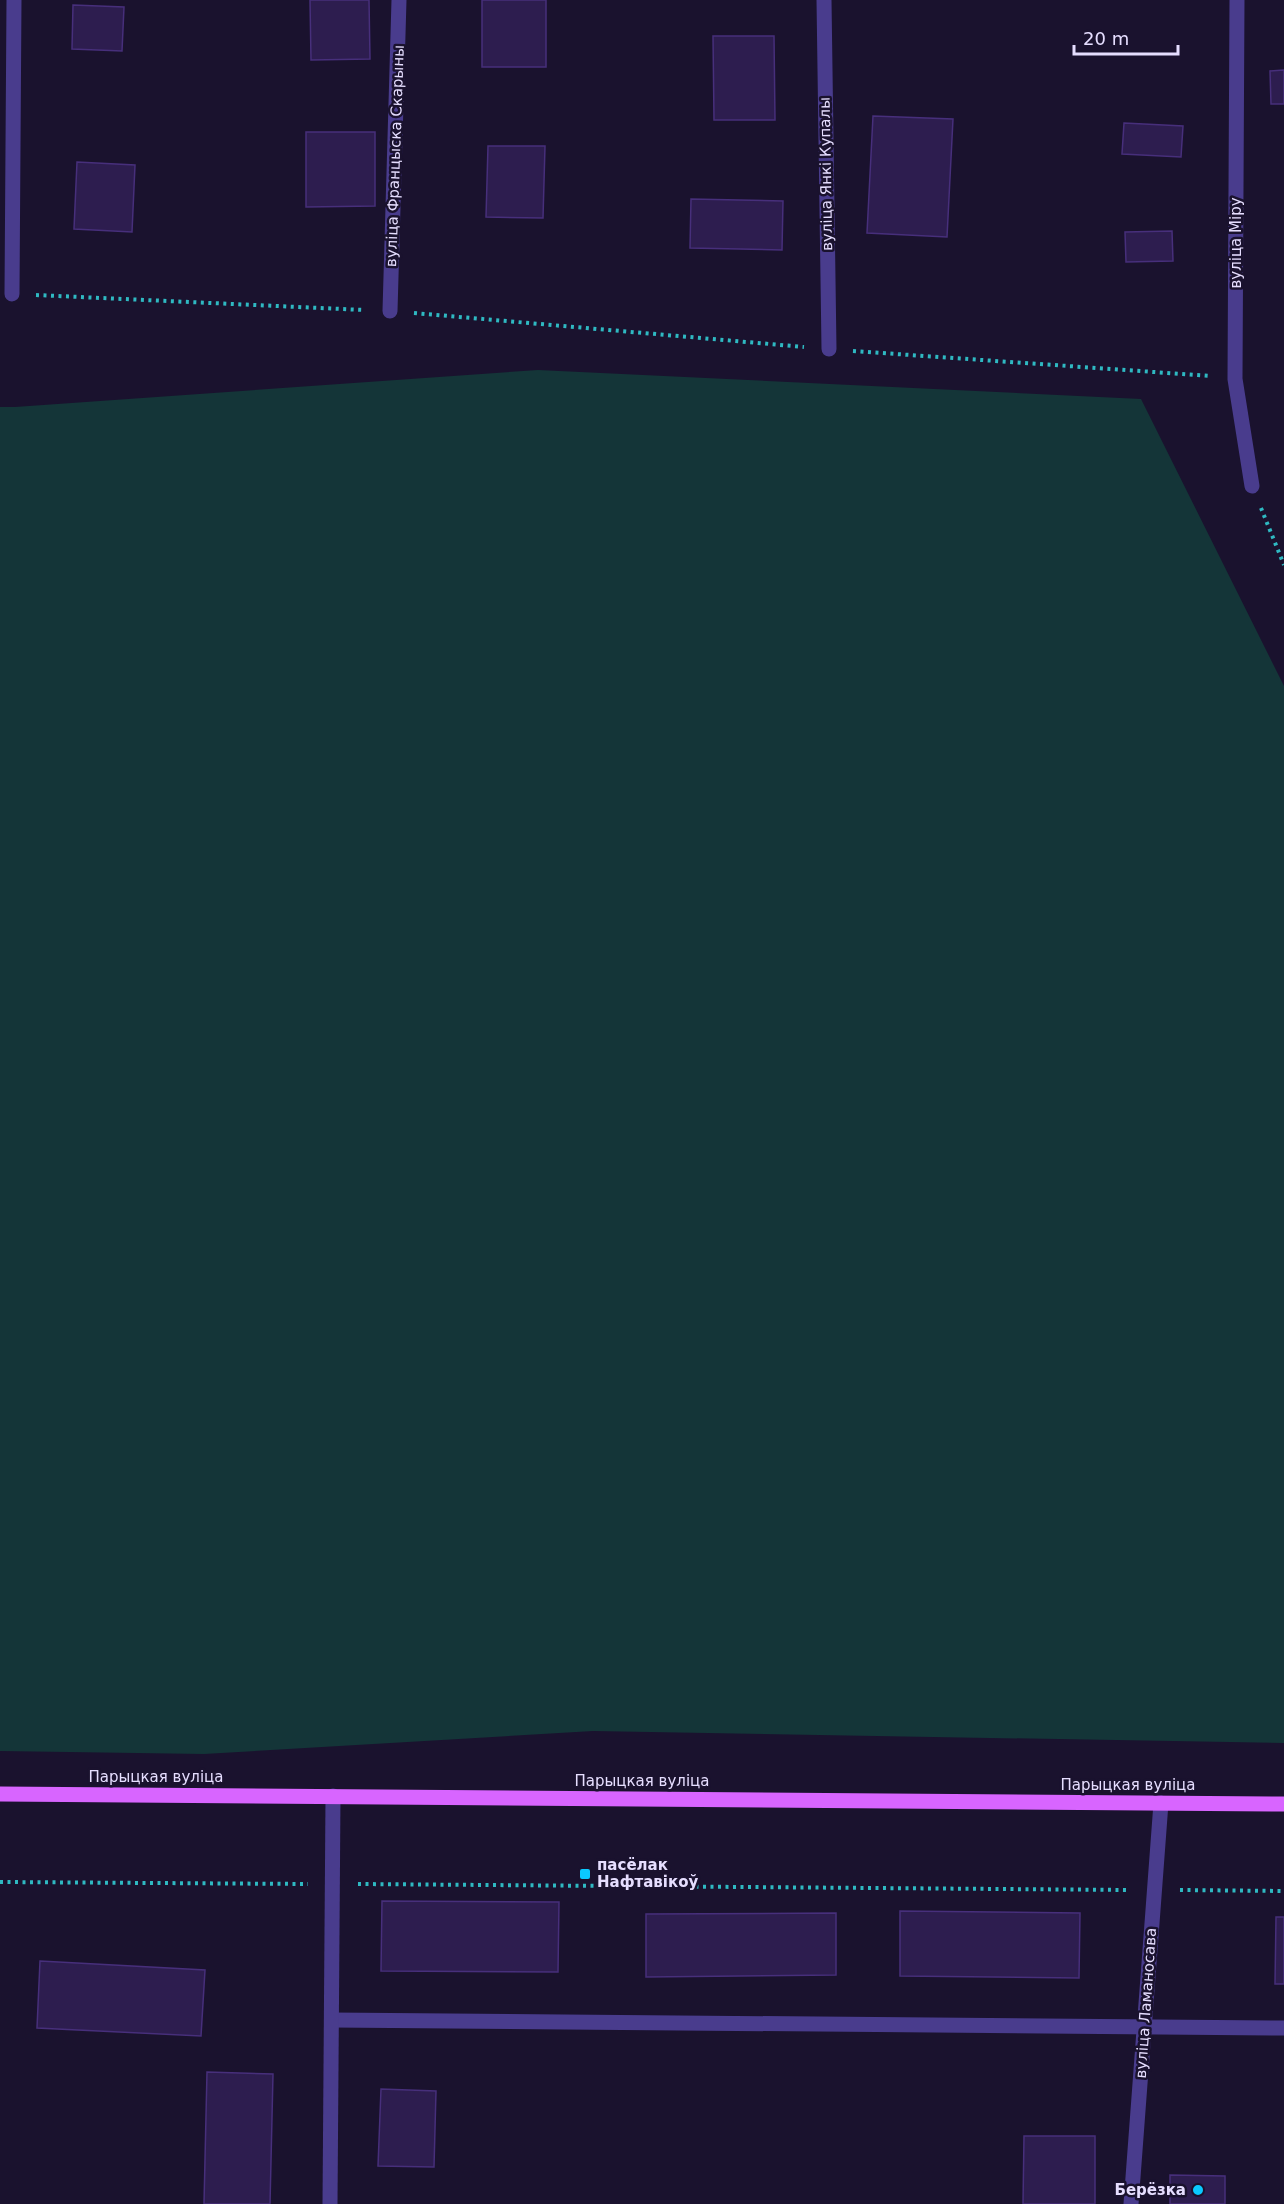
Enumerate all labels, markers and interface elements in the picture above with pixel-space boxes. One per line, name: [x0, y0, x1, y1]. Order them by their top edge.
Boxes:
scale bar: [1074, 18, 1178, 56]
text: 20 m: [1083, 28, 1129, 49]
street label: вуліца Францыска Скарыны: [382, 45, 408, 267]
street label: вуліца Янкі Купалы: [816, 97, 836, 251]
street label: вуліца Міру: [1227, 197, 1245, 289]
street label: Парыцкая вуліца: [89, 1768, 223, 1786]
street label: Парыцкая вуліца: [575, 1772, 709, 1790]
street label: Парыцкая вуліца: [1061, 1776, 1195, 1794]
place label: пасёлак Нафтавікоў: [597, 1856, 698, 1891]
marker: пасёлак Нафтавікоў: [578, 1867, 592, 1881]
street label: вуліца Ламаносава: [1132, 1927, 1160, 2079]
place label: Берёзка: [1114, 2181, 1186, 2199]
marker: Берёзка: [1191, 2183, 1205, 2197]

